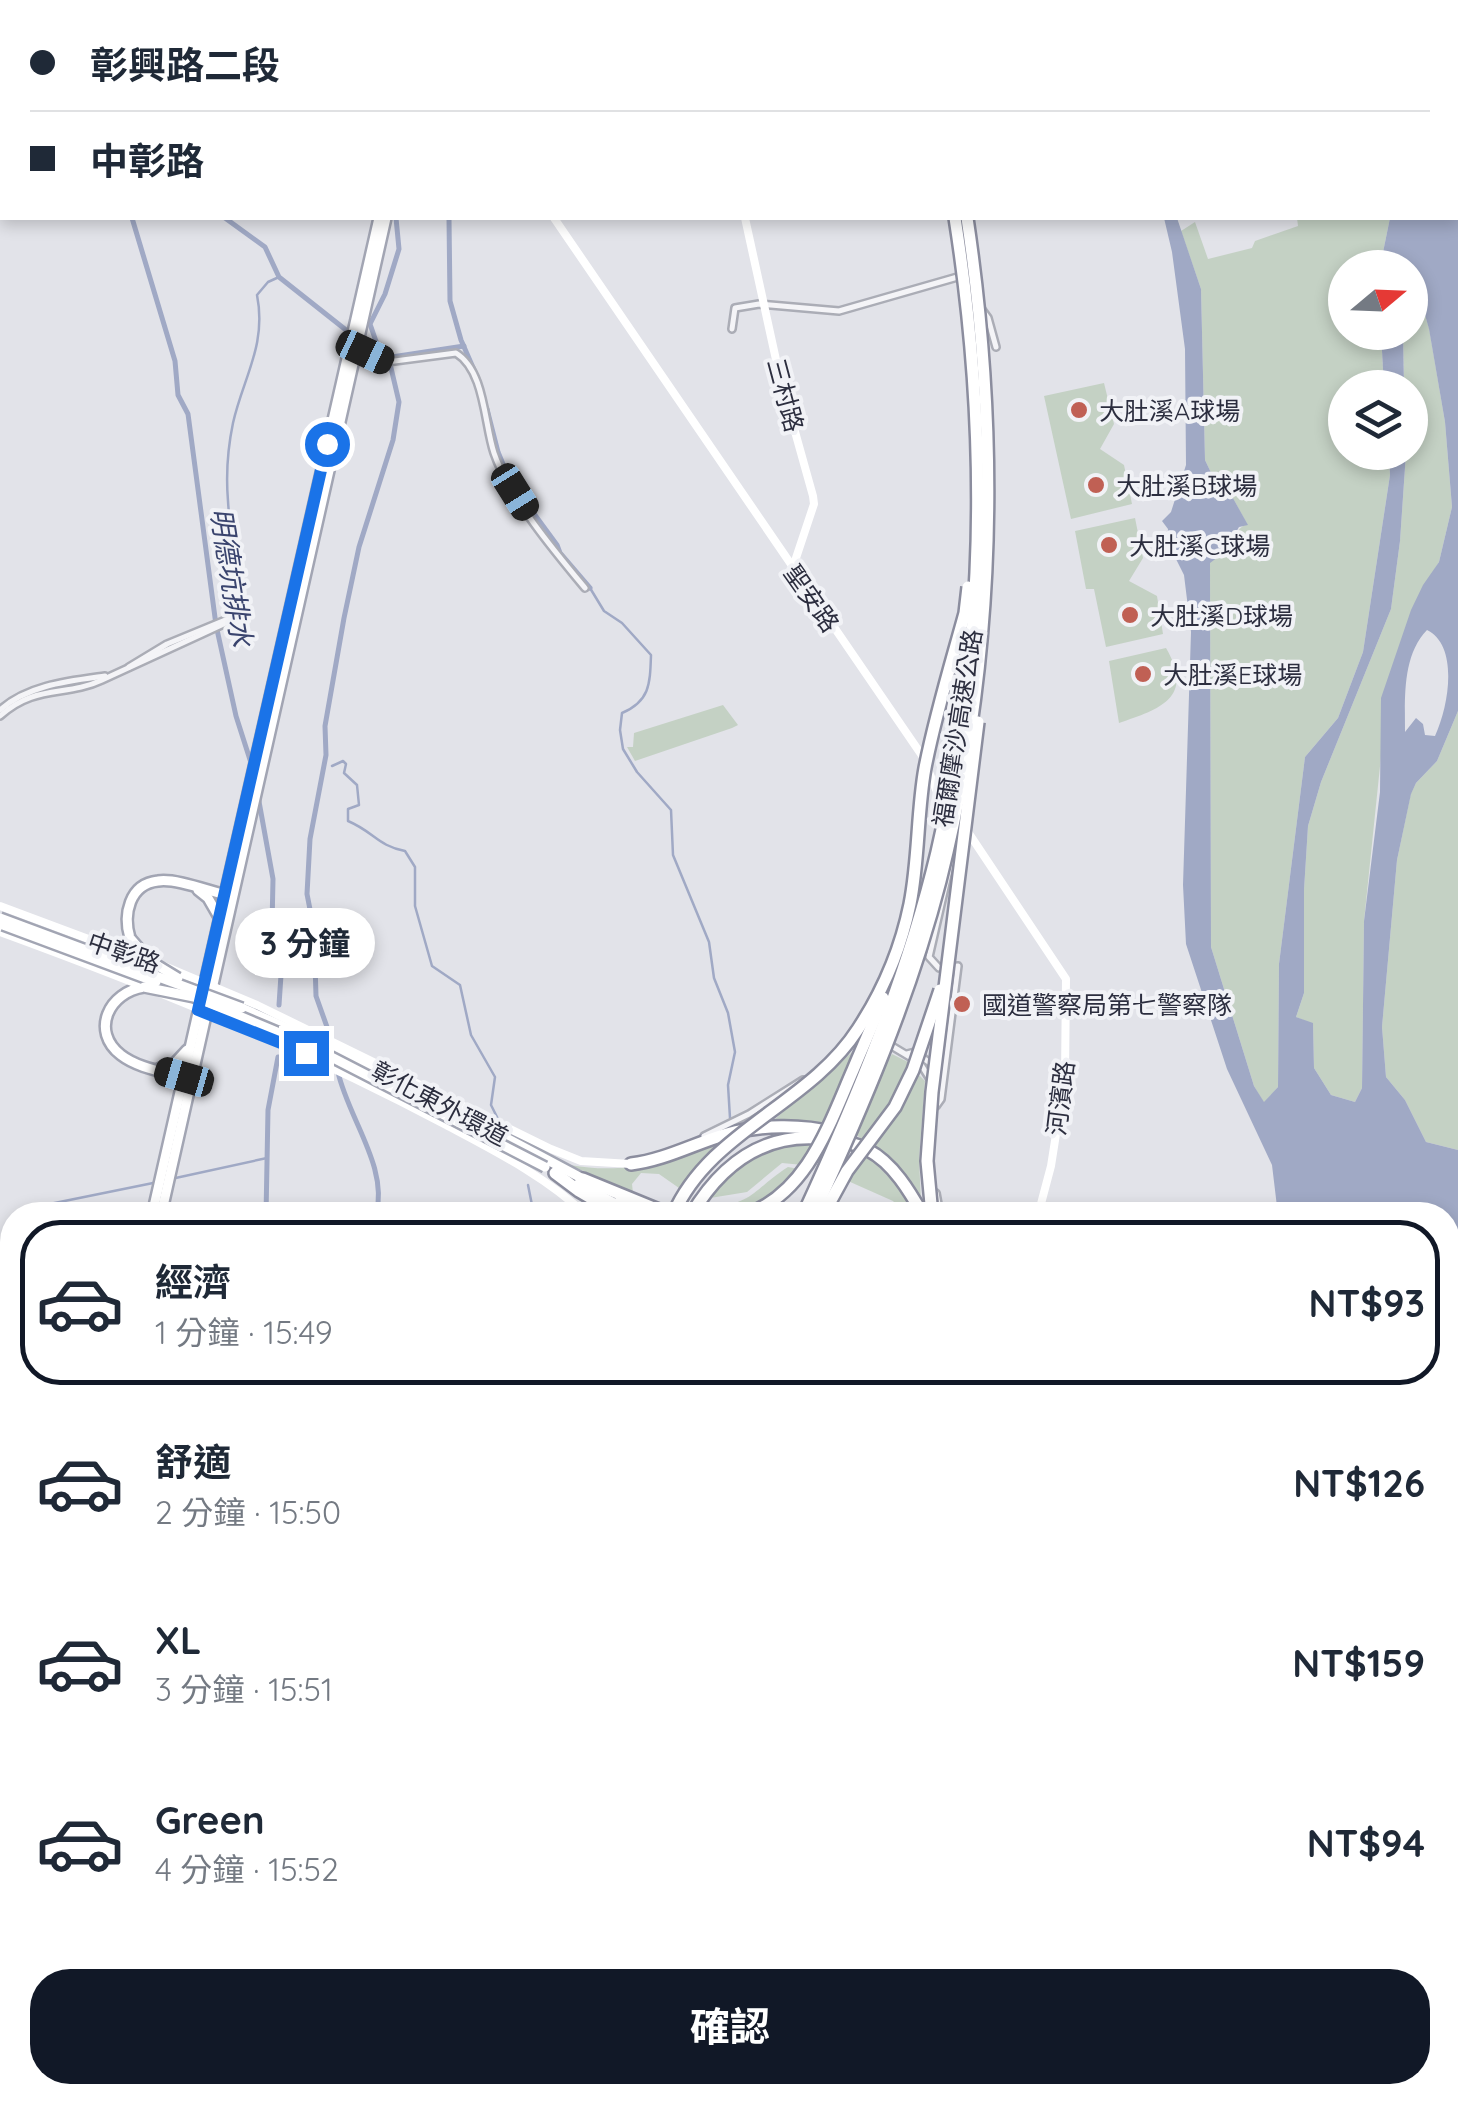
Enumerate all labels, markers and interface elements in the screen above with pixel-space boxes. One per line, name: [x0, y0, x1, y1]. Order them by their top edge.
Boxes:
text: 彰興路二段: [90, 41, 280, 89]
text: 中彰路: [90, 137, 204, 185]
north arrow: [1328, 250, 1428, 350]
map controls: [1328, 250, 1428, 470]
car: [331, 326, 399, 378]
street label: 三村路: [761, 355, 811, 435]
button: layers: [1328, 370, 1428, 470]
place label: 大肚溪A球場: [1099, 395, 1240, 426]
marker: 大肚溪A球場: [1068, 399, 1090, 421]
route start: [305, 422, 350, 467]
car: [486, 459, 544, 525]
place label: 大肚溪B球場: [1116, 470, 1257, 501]
marker: 大肚溪B球場: [1085, 474, 1107, 496]
water label: 明德坑排水: [204, 505, 261, 651]
place label: 大肚溪C球場: [1129, 530, 1270, 561]
marker: 大肚溪C球場: [1098, 534, 1120, 556]
street label: 聖安路: [778, 558, 846, 638]
place label: 大肚溪D球場: [1150, 600, 1293, 631]
marker: 大肚溪D球場: [1119, 604, 1141, 626]
street label: 福爾摩沙高速公路: [926, 627, 988, 829]
place label: 大肚溪E球場: [1163, 659, 1302, 690]
marker: 大肚溪E球場: [1132, 663, 1154, 685]
callout: 3 分鐘: [236, 908, 376, 978]
text: 3 分鐘: [260, 923, 350, 963]
street label: 中彰路: [83, 925, 165, 979]
place label: 國道警察局第七警察隊: [982, 989, 1232, 1020]
marker: 國道警察局第七警察隊: [951, 993, 973, 1015]
route end: [284, 1031, 329, 1076]
car: [151, 1054, 217, 1100]
street label: 彰化東外環道: [366, 1054, 514, 1152]
street label: 河濱路: [1040, 1059, 1080, 1137]
icon: car: [35, 1258, 125, 1348]
text: 經濟: [155, 1258, 231, 1306]
text: NT$93: [1309, 1279, 1425, 1327]
text: 1 分鐘 · 15:49: [155, 1312, 333, 1352]
icon: car: [35, 1438, 125, 1528]
text: 舒適: [155, 1438, 231, 1486]
text: NT$126: [1293, 1459, 1425, 1507]
text: 2 分鐘 · 15:50: [155, 1492, 341, 1532]
text: XL: [155, 1616, 201, 1664]
icon: car: [35, 1618, 125, 1708]
text: NT$159: [1292, 1639, 1425, 1687]
text: 3 分鐘 · 15:51: [155, 1669, 333, 1709]
text: Green: [155, 1796, 265, 1844]
icon: car: [35, 1798, 125, 1888]
text: NT$94: [1307, 1819, 1425, 1867]
text: 4 分鐘 · 15:52: [155, 1849, 339, 1889]
button: 確認: [30, 1969, 1430, 2084]

